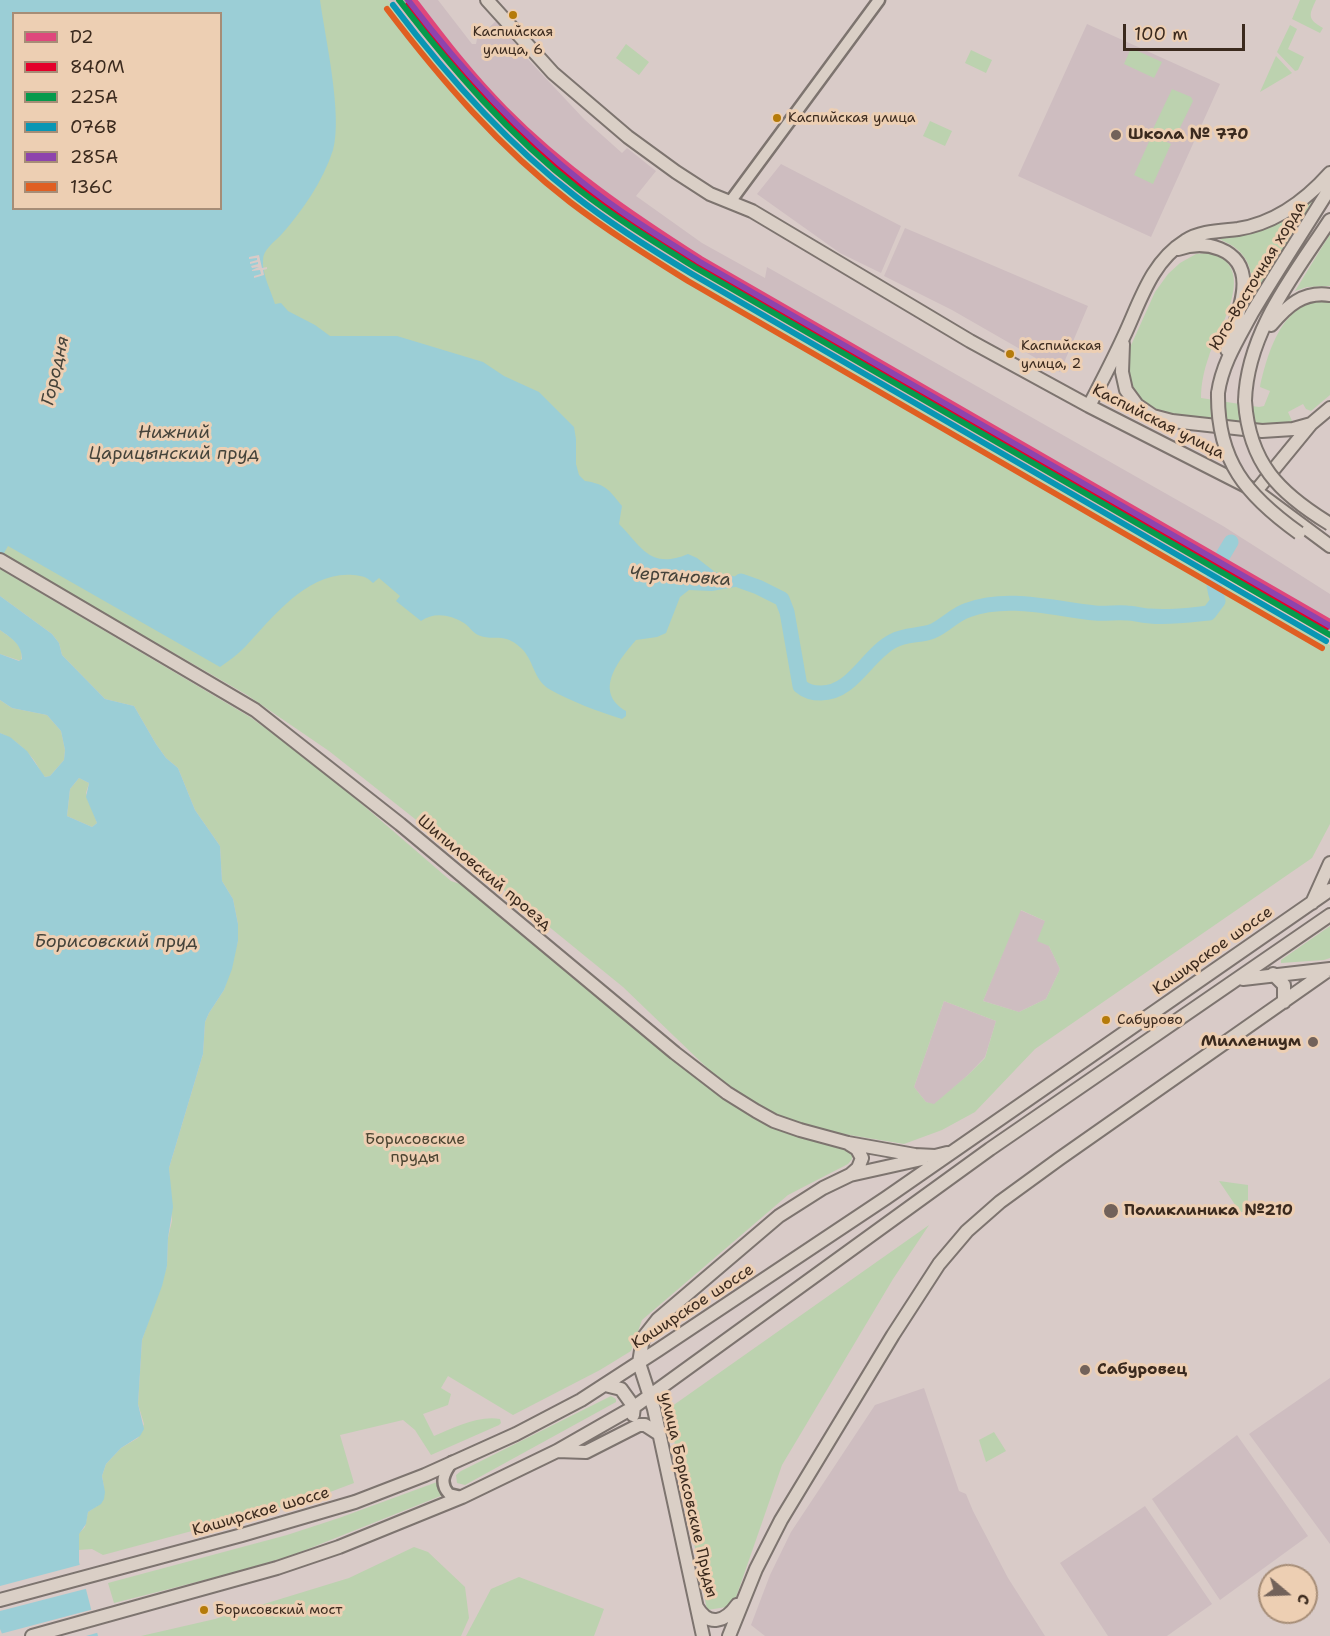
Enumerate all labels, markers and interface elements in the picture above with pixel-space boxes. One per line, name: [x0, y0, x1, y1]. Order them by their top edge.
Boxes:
marker: Каспийская улица, 6: [507, 9, 519, 21]
legend: [12, 12, 222, 210]
scale bar: [1126, 12, 1248, 50]
text: 100 m: [1134, 22, 1188, 46]
place label: Каспийская улица, 6: [473, 24, 553, 56]
text: D2: [70, 25, 94, 49]
text: 840М: [70, 55, 125, 79]
text: 225А: [70, 85, 118, 109]
place label: Каспийская улица: [788, 110, 916, 126]
marker: Каспийская улица: [771, 112, 783, 124]
text: 076В: [70, 115, 117, 139]
place label: Школа № 770: [1128, 125, 1248, 145]
marker: Школа № 770: [1109, 128, 1123, 142]
text: 285А: [70, 145, 118, 169]
text: 136С: [70, 175, 112, 199]
street label: Юго-Восточная хорда: [1206, 198, 1310, 354]
water label: Городня: [38, 334, 74, 408]
place label: Каспийская улица, 2: [1021, 338, 1102, 370]
marker: Каспийская улица, 2: [1004, 348, 1016, 360]
street label: Каспийская улица: [1089, 380, 1227, 464]
water label: Нижний Царицынский пруд: [89, 422, 259, 464]
water label: Чертановка: [628, 563, 732, 591]
street label: Шипиловский проезд: [413, 811, 555, 935]
street label: Каширское шоссе: [1149, 903, 1277, 999]
water label: Борисовский пруд: [34, 931, 198, 953]
place label: Сабурово: [1117, 1012, 1183, 1028]
marker: Сабурово: [1100, 1014, 1112, 1026]
place label: Миллениум: [1201, 1032, 1301, 1052]
marker: Миллениум: [1306, 1035, 1320, 1049]
park label: Борисовские пруды: [365, 1130, 465, 1168]
place label: Поликлиника №210: [1124, 1201, 1293, 1221]
marker: Поликлиника №210: [1102, 1202, 1120, 1220]
street label: Каширское шоссе: [628, 1260, 758, 1354]
place label: Сабуровец: [1097, 1360, 1187, 1380]
marker: Сабуровец: [1078, 1363, 1092, 1377]
street label: улица Борисовские Пруды: [655, 1390, 721, 1600]
street label: Каширское шоссе: [190, 1483, 332, 1541]
north arrow: [1258, 1564, 1318, 1624]
text: С: [1292, 1591, 1315, 1607]
place label: Борисовский мост: [215, 1602, 342, 1618]
marker: Борисовский мост: [198, 1604, 210, 1616]

